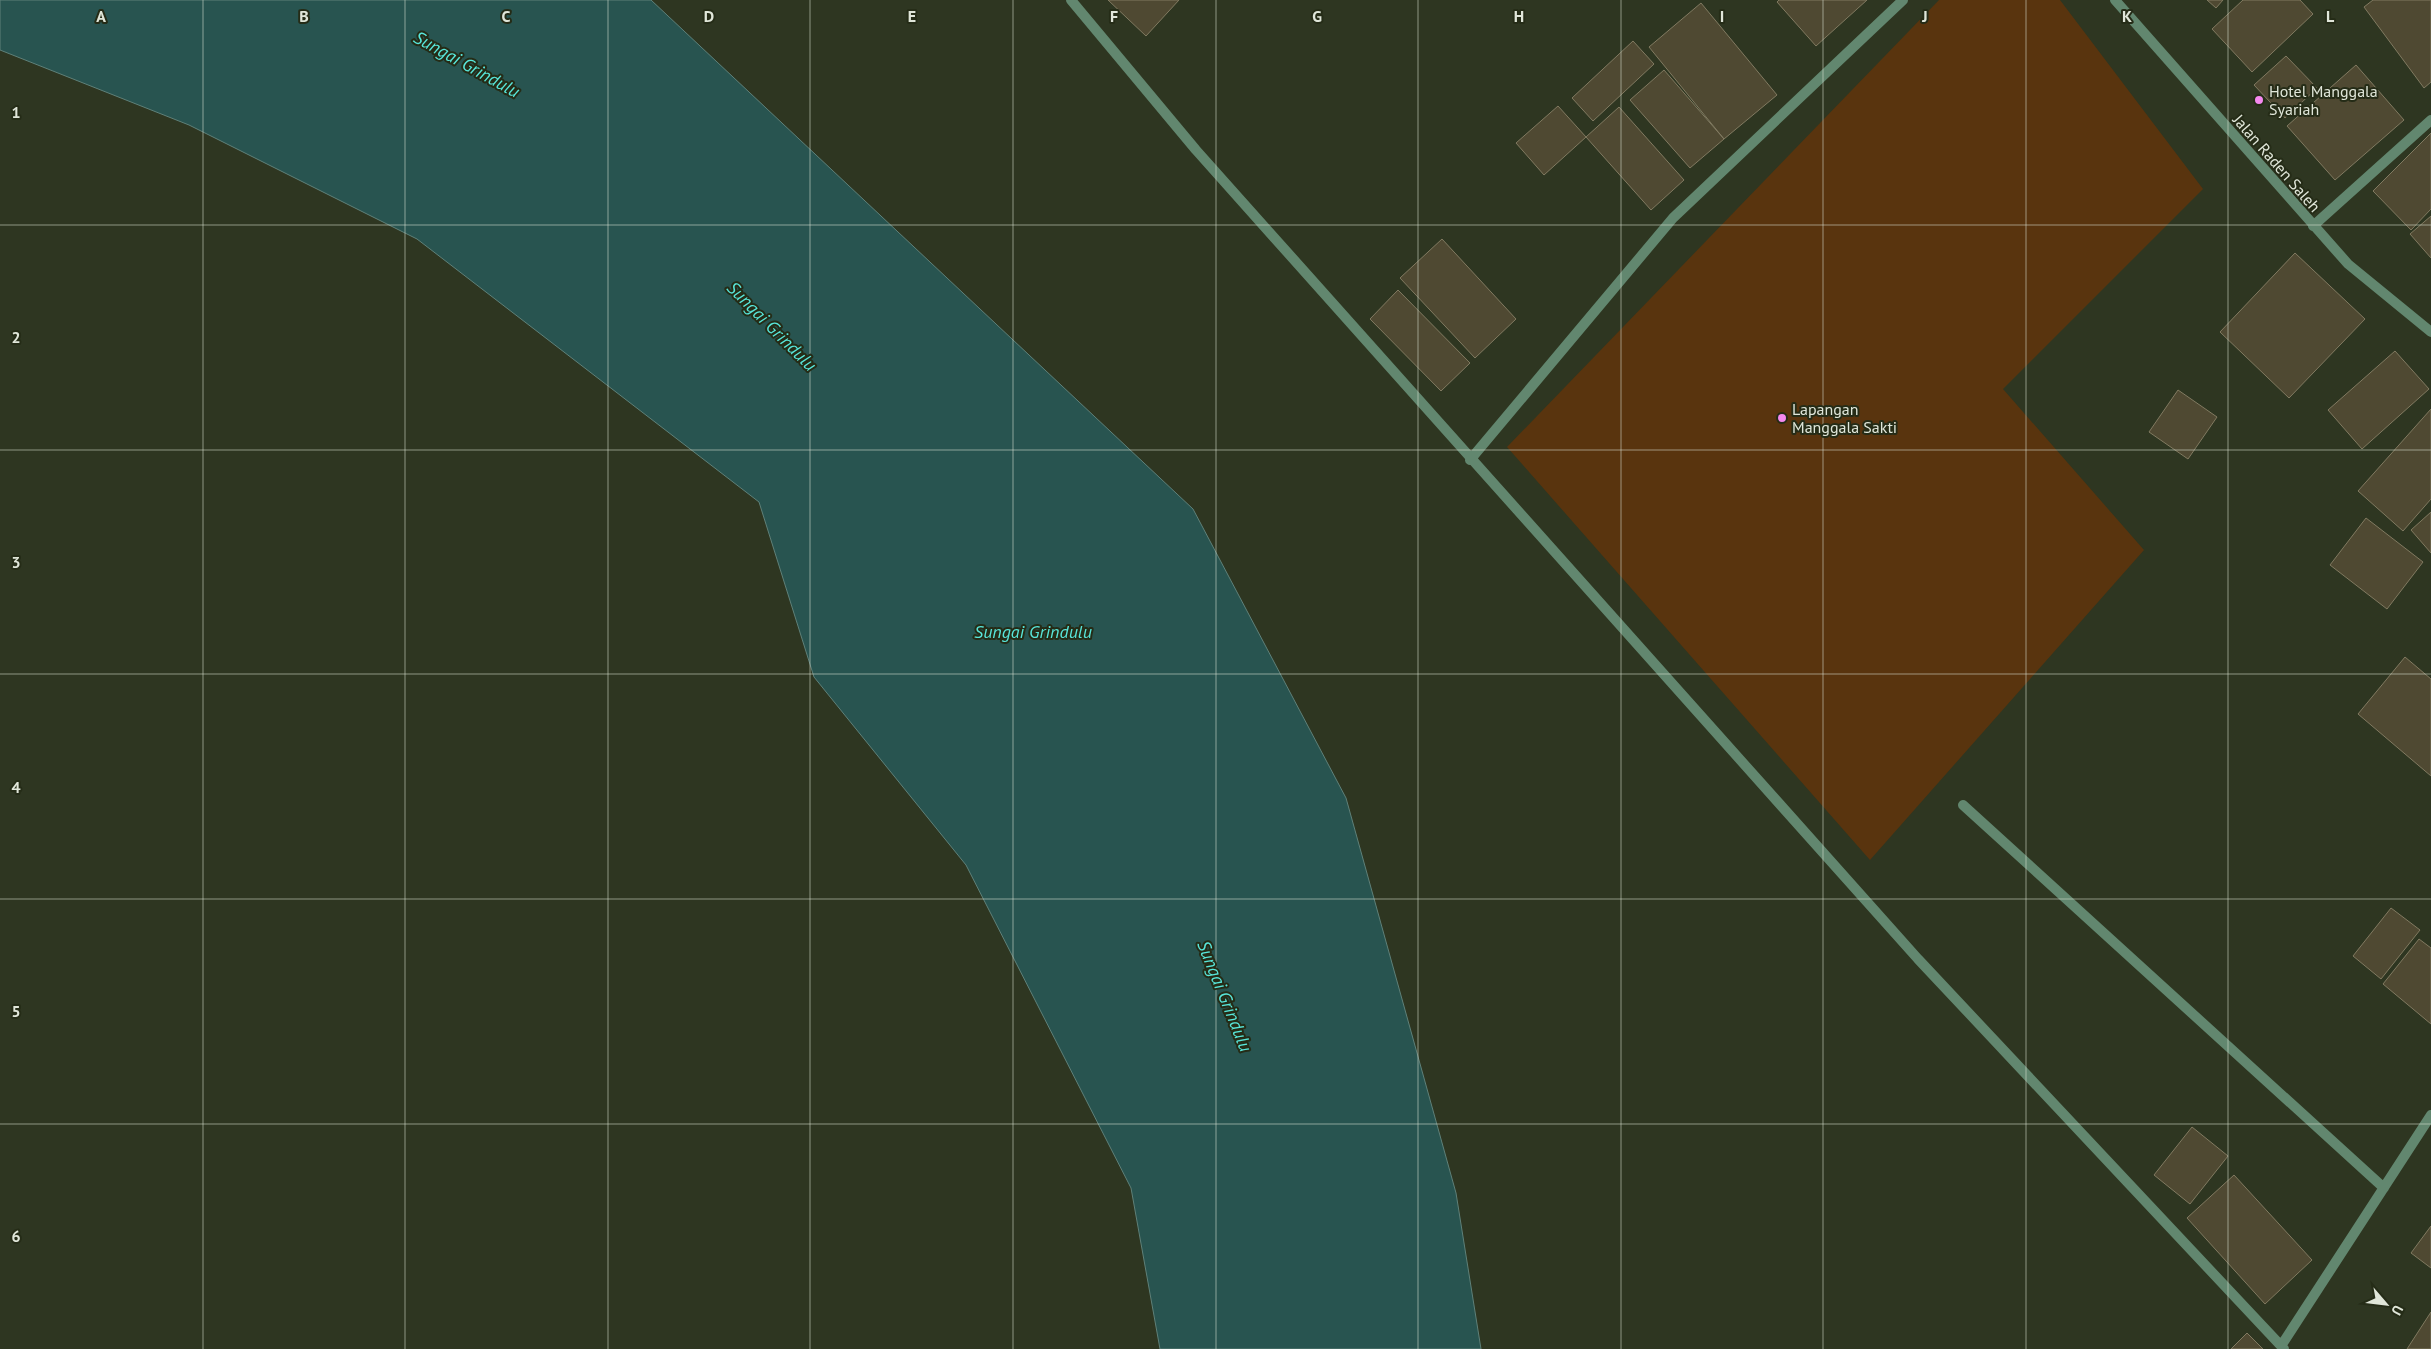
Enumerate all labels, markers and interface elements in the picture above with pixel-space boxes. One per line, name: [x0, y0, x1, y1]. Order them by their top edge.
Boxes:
text: A: [96, 6, 106, 26]
text: B: [299, 6, 309, 26]
text: C: [502, 6, 511, 26]
text: D: [704, 6, 714, 26]
text: E: [908, 6, 916, 26]
text: F: [1110, 6, 1118, 26]
text: G: [1312, 6, 1322, 26]
text: H: [1514, 6, 1524, 26]
text: I: [1720, 6, 1724, 26]
text: J: [1921, 6, 1928, 26]
text: K: [2122, 6, 2132, 26]
text: L: [2326, 6, 2335, 26]
water label: Sungai Grindulu: [410, 25, 524, 103]
place label: Hotel Manggala Syariah: [2269, 81, 2378, 119]
marker: Hotel Manggala Syariah: [2253, 94, 2265, 106]
text: 1: [11, 102, 21, 122]
street label: Jalan Raden Saleh: [2228, 109, 2325, 216]
water label: Sungai Grindulu: [722, 276, 822, 376]
text: 2: [11, 327, 21, 347]
place label: Lapangan Manggala Sakti: [1792, 399, 1897, 437]
marker: Lapangan Manggala Sakti: [1776, 412, 1788, 424]
text: 3: [11, 552, 21, 572]
water label: Sungai Grindulu: [974, 620, 1092, 643]
text: 4: [11, 777, 21, 797]
water label: Sungai Grindulu: [1192, 937, 1258, 1055]
text: 5: [11, 1001, 21, 1021]
text: 6: [11, 1226, 21, 1246]
north arrow: [2361, 1279, 2411, 1329]
text: U: [2387, 1302, 2407, 1318]

